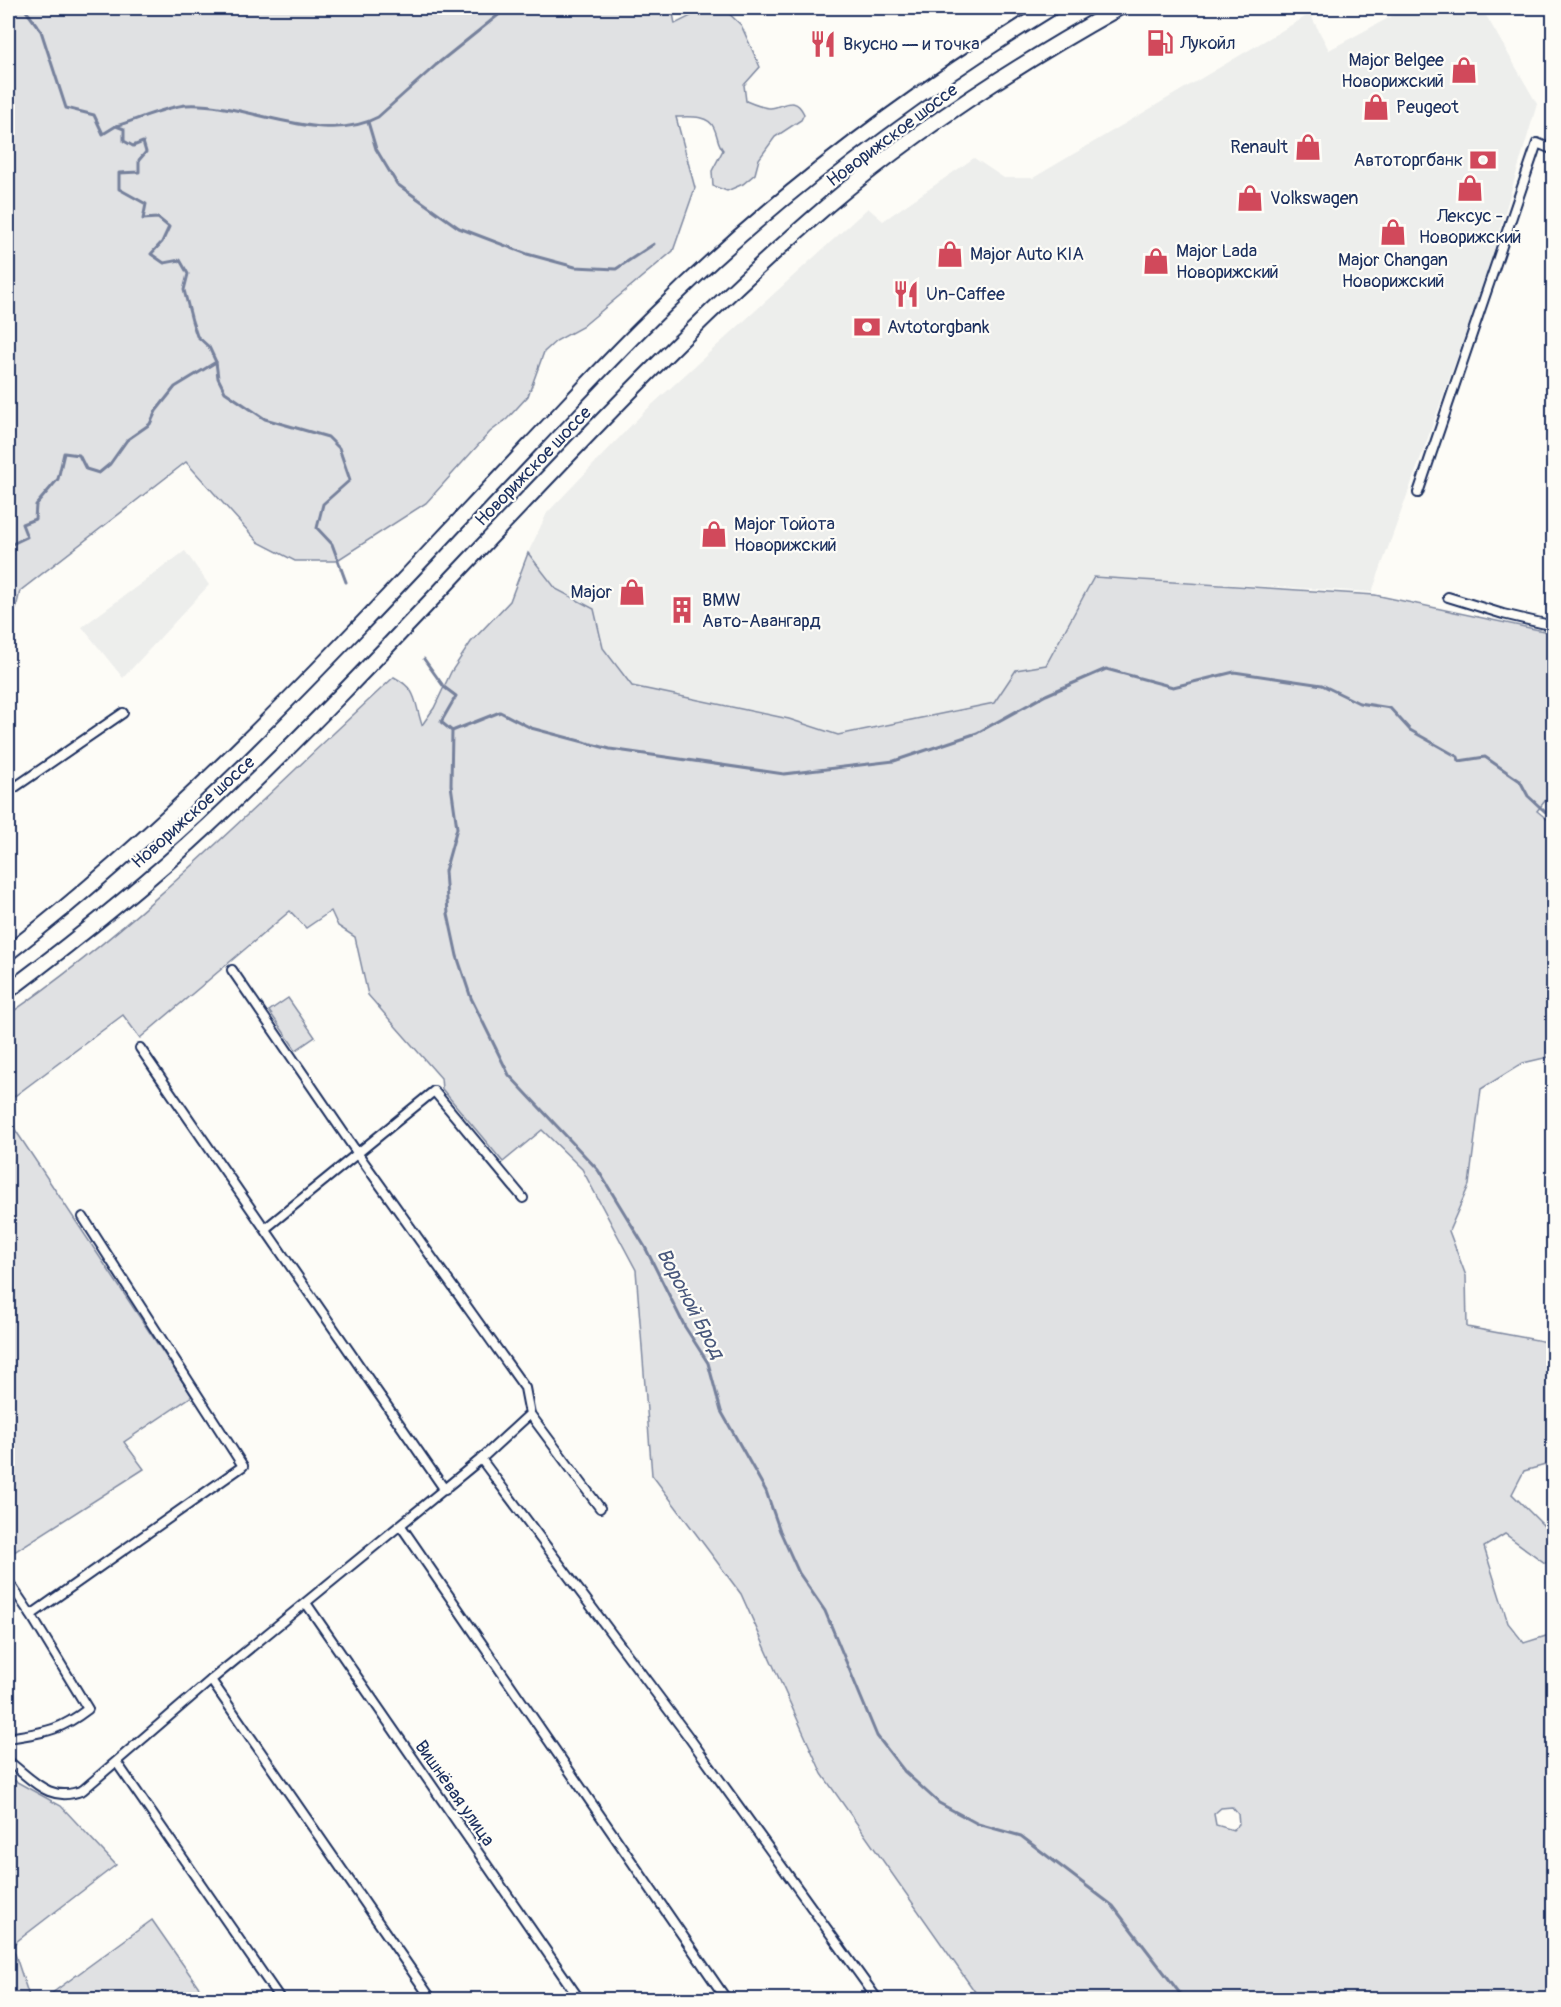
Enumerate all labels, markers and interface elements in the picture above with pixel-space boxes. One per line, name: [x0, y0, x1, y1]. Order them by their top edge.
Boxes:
fuel station icon: Лукойл: [1145, 28, 1175, 58]
restaurant icon: Вкусно — и точка: [808, 29, 838, 59]
place label: Лукойл: [1179, 32, 1236, 55]
place label: Вкусно — и точка: [843, 33, 980, 56]
place label: Major Belgee Новорижский: [1341, 49, 1444, 93]
shop icon: Major Belgee Новорижский: [1449, 55, 1479, 85]
street label: Новорижское шоссе: [822, 79, 962, 192]
shop icon: Peugeot: [1361, 92, 1391, 122]
place label: Peugeot: [1396, 96, 1459, 119]
shop icon: Renault: [1293, 132, 1323, 162]
place label: Renault: [1230, 136, 1289, 159]
bank icon: Автоторгбанк: [1468, 145, 1498, 175]
place label: Автоторгбанк: [1353, 149, 1463, 172]
shop icon: Лексус - Новорижский: [1455, 173, 1485, 203]
shop icon: Volkswagen: [1235, 183, 1265, 213]
place label: Volkswagen: [1270, 187, 1359, 210]
place label: Лексус - Новорижский: [1419, 205, 1521, 249]
shop icon: Major Changan Новорижский: [1378, 217, 1408, 247]
shop icon: Major Auto KIA: [935, 239, 965, 269]
place label: Major Lada Новорижский: [1176, 240, 1279, 284]
place label: Major Auto KIA: [970, 243, 1084, 266]
shop icon: Major Lada Новорижский: [1141, 246, 1171, 276]
place label: Major Changan Новорижский: [1338, 249, 1448, 293]
restaurant icon: Un-Caffee: [891, 279, 921, 309]
place label: Un-Caffee: [926, 283, 1005, 306]
bank icon: Avtotorgbank: [852, 312, 882, 342]
place label: Avtotorgbank: [887, 316, 990, 339]
street label: Новорижское шоссе: [470, 401, 597, 531]
place label: Major Тойота Новорижский: [734, 513, 837, 557]
shop icon: Major Тойота Новорижский: [699, 519, 729, 549]
shop icon: Major: [617, 577, 647, 607]
place label: Major: [570, 581, 613, 604]
place label: BMW Авто-Авангард: [702, 589, 821, 633]
building icon: BMW Авто-Авангард: [667, 595, 697, 625]
street label: Новорижское шоссе: [127, 751, 260, 874]
water label: Вороной Брод: [651, 1244, 731, 1364]
street label: Вишнёвая улица: [410, 1736, 500, 1851]

